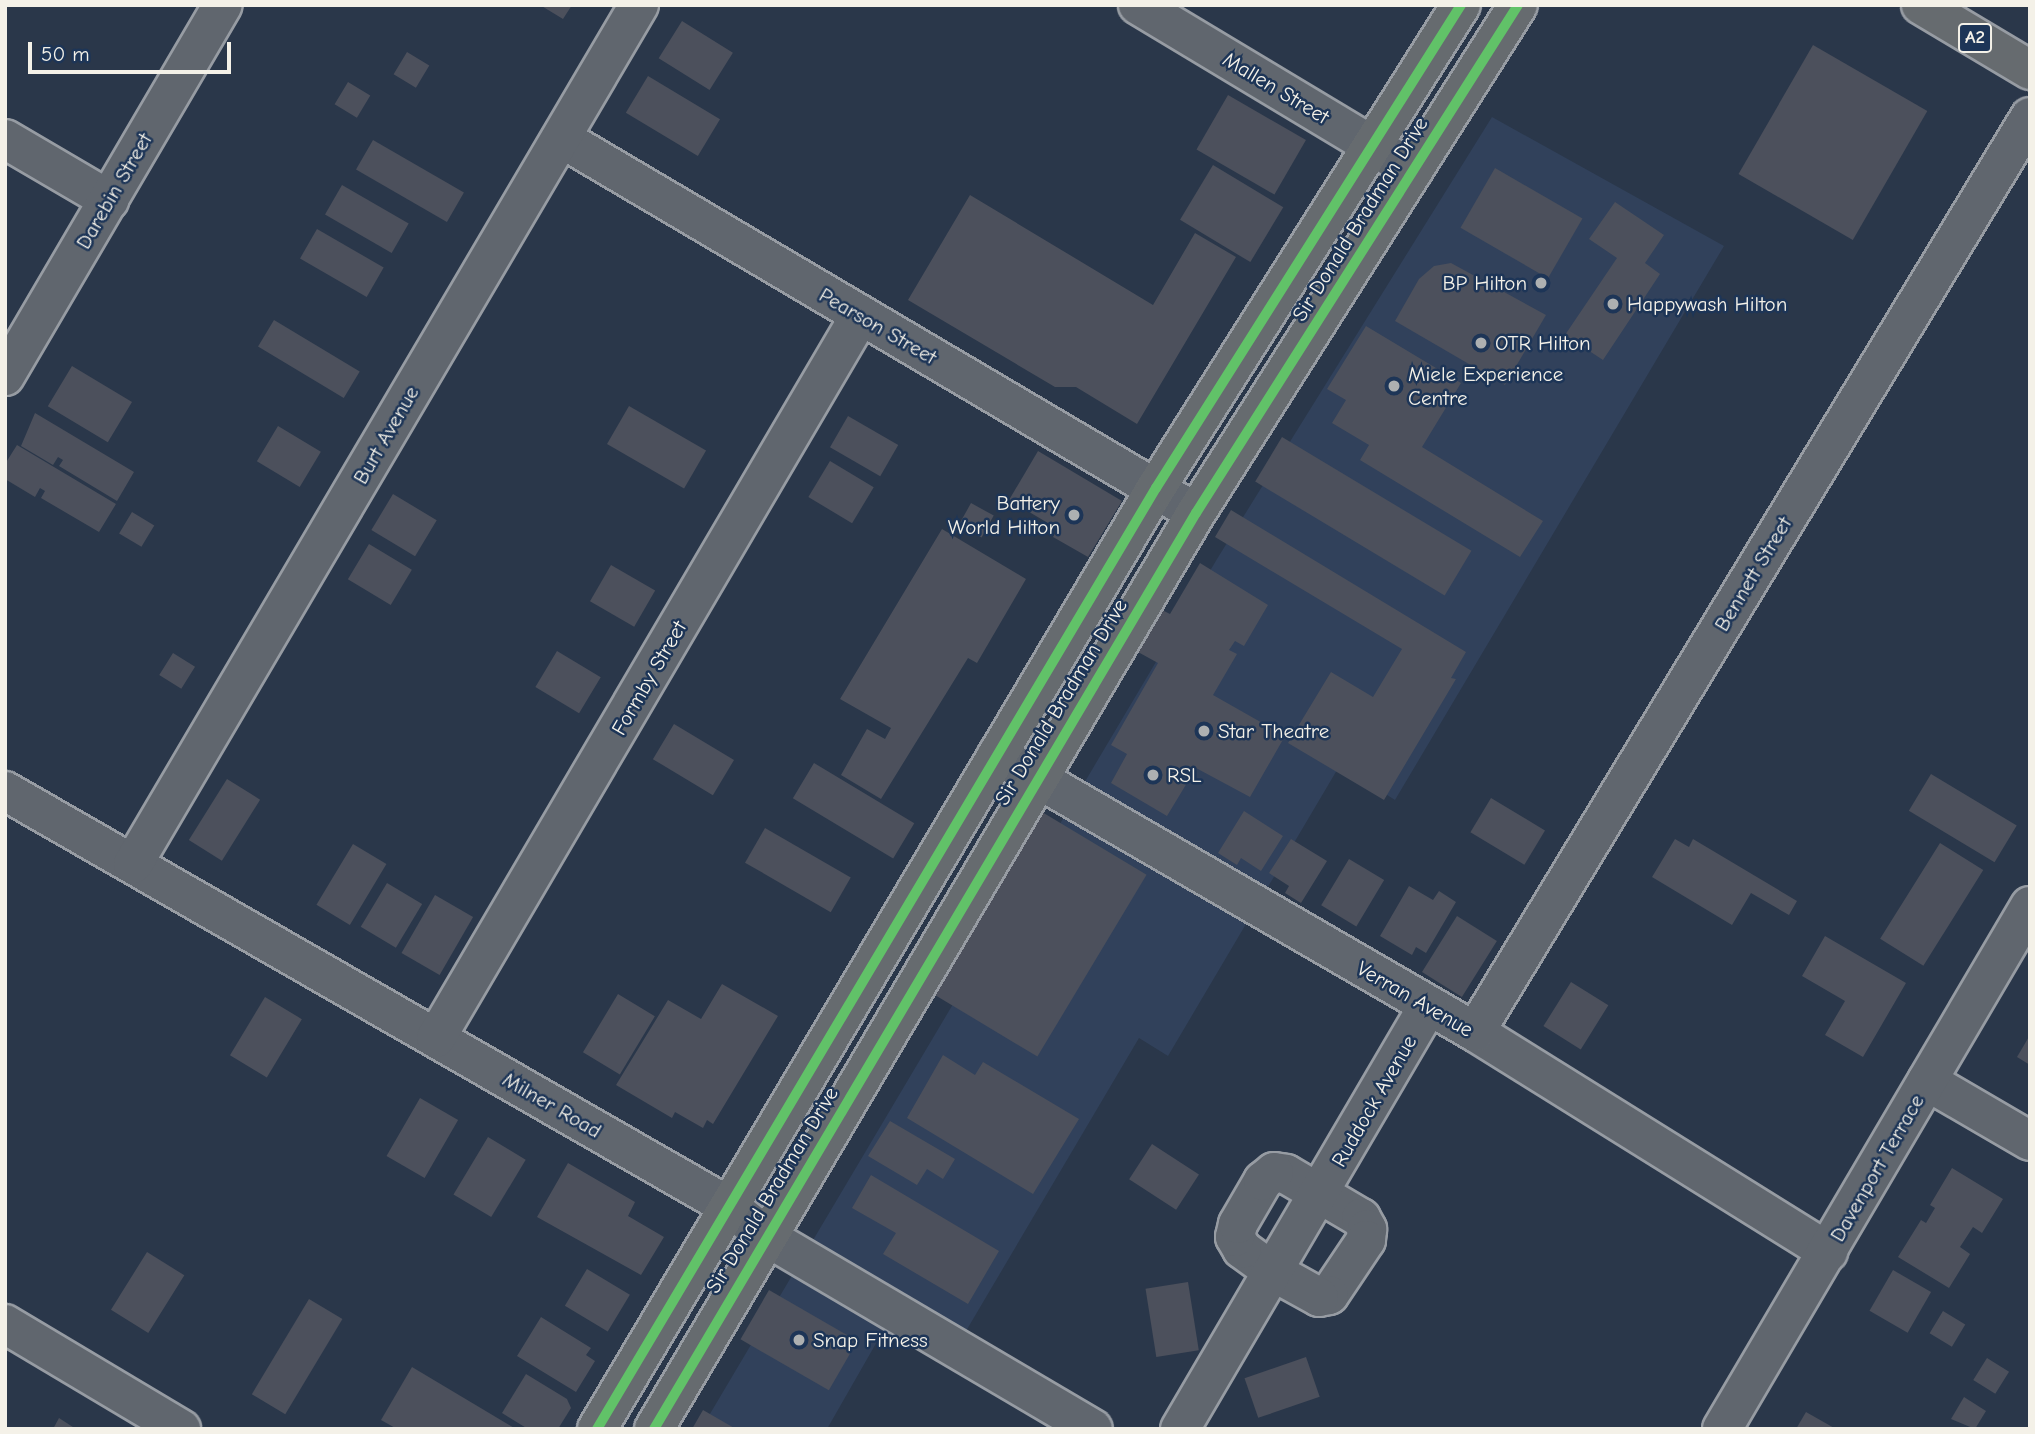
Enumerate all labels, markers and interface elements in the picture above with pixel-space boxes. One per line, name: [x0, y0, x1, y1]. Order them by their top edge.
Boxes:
road number: A2: [1958, 22, 1993, 54]
scale bar: [32, 28, 234, 72]
text: 50 m: [41, 42, 90, 66]
street label: Mallen Street: [1218, 46, 1334, 130]
street label: Sir Donald Bradman Drive: [1287, 112, 1433, 326]
street label: Darebin Street: [71, 129, 157, 253]
place label: BP Hilton: [1443, 270, 1527, 296]
marker: BP Hilton: [1533, 275, 1549, 291]
street label: Pearson Street: [815, 282, 941, 370]
place label: Happywash Hilton: [1627, 291, 1787, 317]
marker: Happywash Hilton: [1605, 296, 1621, 312]
place label: OTR Hilton: [1495, 330, 1591, 356]
marker: OTR Hilton: [1473, 335, 1489, 351]
place label: Miele Experience Centre: [1408, 361, 1563, 411]
marker: Miele Experience Centre: [1386, 378, 1402, 394]
street label: Burt Avenue: [348, 381, 424, 489]
place label: Battery World Hilton: [948, 490, 1060, 540]
marker: Battery World Hilton: [1066, 507, 1082, 523]
street label: Bennett Street: [1709, 512, 1797, 636]
street label: Sir Donald Bradman Drive: [989, 594, 1133, 810]
street label: Formby Street: [606, 616, 692, 740]
place label: Star Theatre: [1218, 718, 1329, 744]
marker: Star Theatre: [1196, 723, 1212, 739]
place label: RSL: [1167, 762, 1202, 788]
marker: RSL: [1145, 767, 1161, 783]
street label: Verran Avenue: [1352, 956, 1478, 1042]
street label: Ruddock Avenue: [1326, 1031, 1422, 1171]
street label: Milner Road: [498, 1067, 606, 1143]
street label: Sir Donald Bradman Drive: [700, 1082, 844, 1298]
street label: Davenport Terrace: [1825, 1090, 1929, 1246]
place label: Snap Fitness: [813, 1327, 928, 1353]
marker: Snap Fitness: [791, 1332, 807, 1348]

